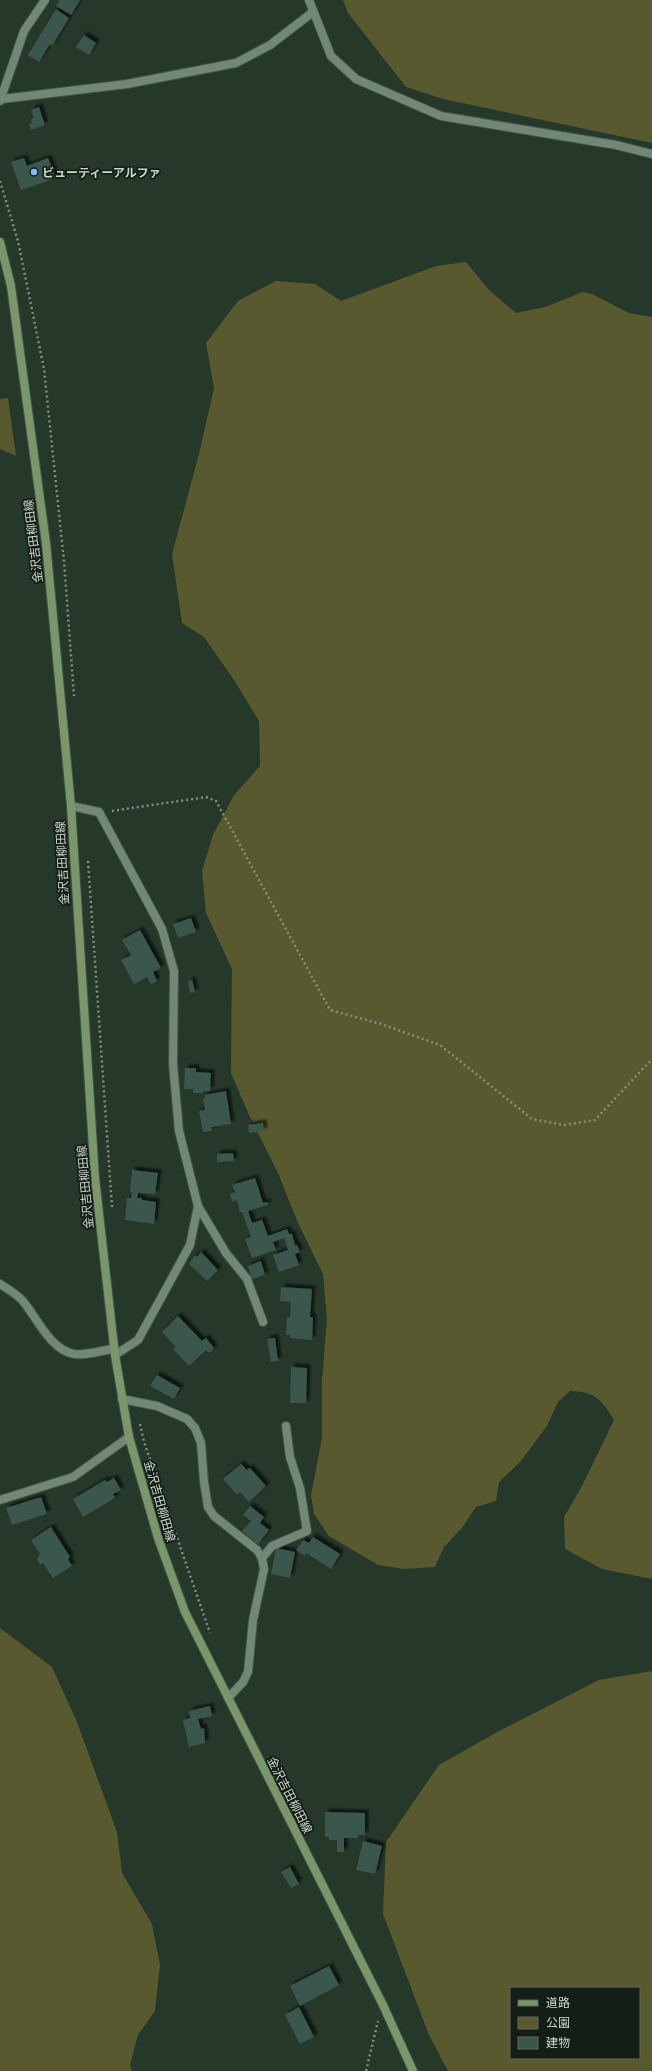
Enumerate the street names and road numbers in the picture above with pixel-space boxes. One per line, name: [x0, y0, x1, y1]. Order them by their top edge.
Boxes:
street label: 金沢吉田柳田線: [20, 498, 46, 584]
street label: 金沢吉田柳田線: [52, 821, 72, 905]
street label: 金沢吉田柳田線: [74, 1144, 96, 1230]
street label: 金沢吉田柳田線: [141, 1459, 179, 1543]
street label: 金沢吉田柳田線: [264, 1754, 316, 1836]

